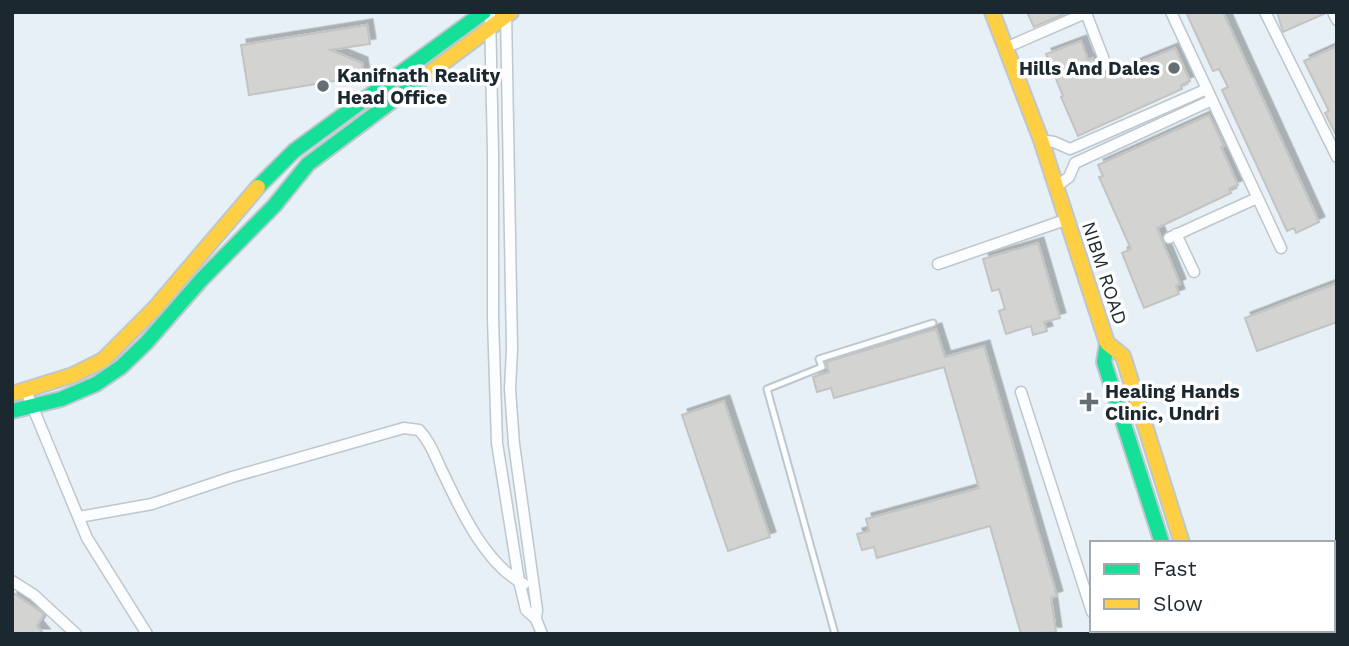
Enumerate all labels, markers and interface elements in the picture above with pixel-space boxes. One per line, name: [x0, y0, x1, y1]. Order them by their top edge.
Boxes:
place label: Hills And Dales: [1019, 57, 1160, 80]
marker: Hills And Dales: [1166, 60, 1182, 76]
place label: Kanifnath Reality Head Office: [337, 64, 500, 109]
marker: Kanifnath Reality Head Office: [315, 78, 331, 94]
street label: NIBM ROAD: [1077, 219, 1132, 328]
place label: Healing Hands Clinic, Undri: [1105, 380, 1240, 425]
marker: Healing Hands Clinic, Undri: [1079, 392, 1099, 412]
legend: [1090, 541, 1335, 632]
text: Fast: [1153, 556, 1197, 581]
text: Slow: [1153, 591, 1203, 616]

